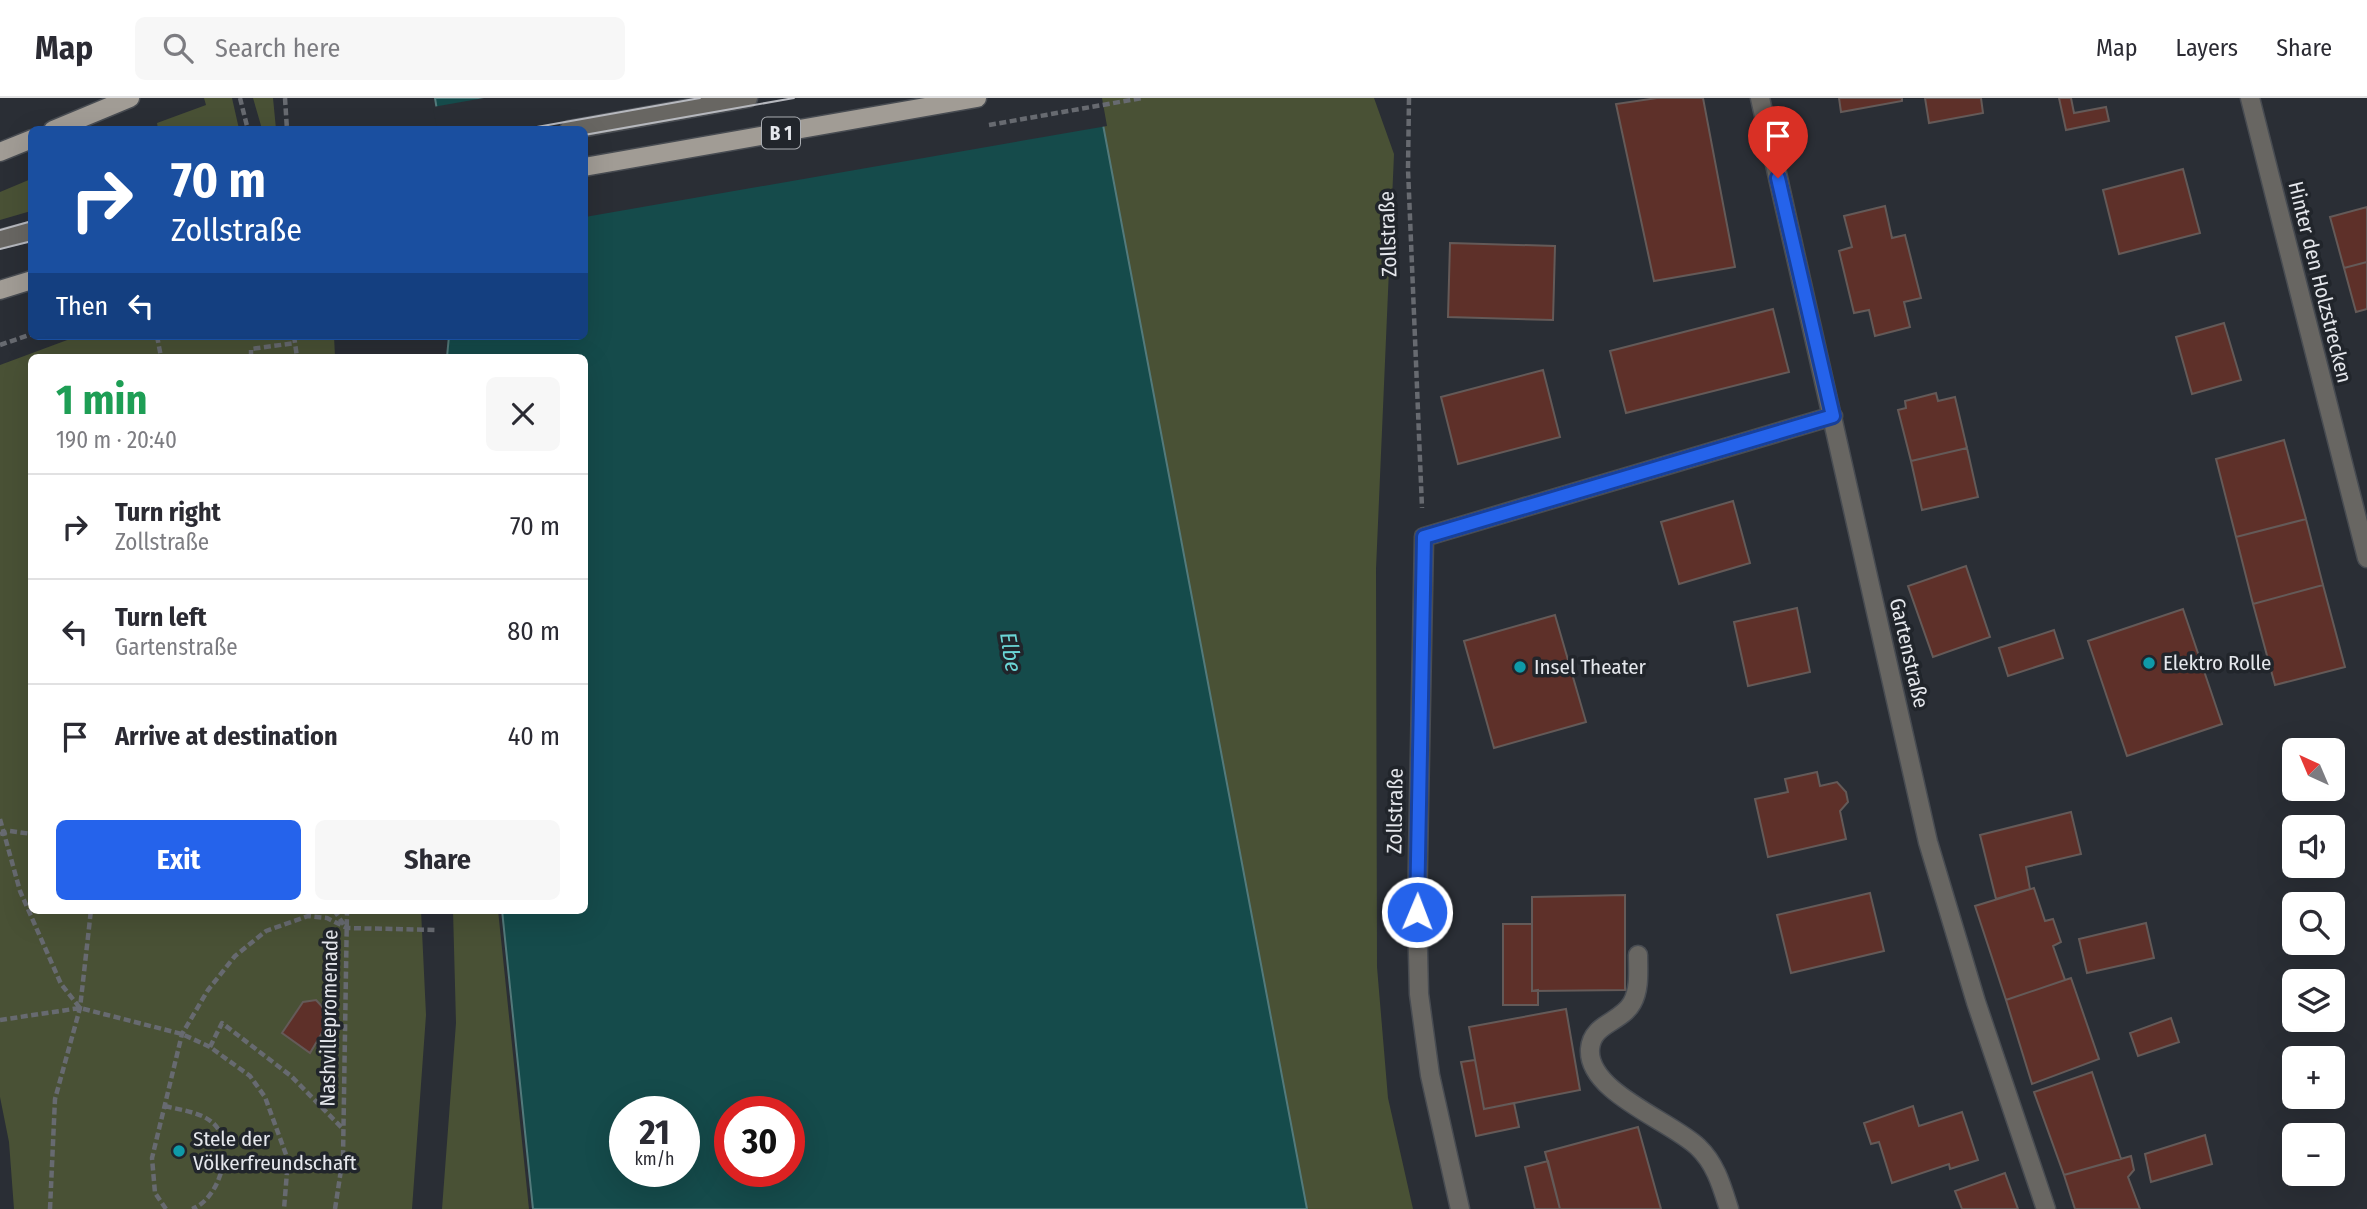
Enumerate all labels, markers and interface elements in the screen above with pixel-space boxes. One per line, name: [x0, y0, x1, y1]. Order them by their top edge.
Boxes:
search box: [135, 17, 625, 80]
text: Map: [35, 28, 93, 68]
icon: search: [159, 29, 197, 67]
text: Search here: [215, 33, 340, 64]
text: Map: [2096, 34, 2138, 62]
text: Layers: [2176, 34, 2238, 62]
text: Share: [2276, 34, 2332, 62]
pin: [1748, 106, 1808, 178]
icon: arrive: [1759, 117, 1797, 155]
road number: B 1: [762, 118, 800, 148]
text: 70 m: [171, 151, 266, 210]
icon: right: [56, 154, 147, 245]
street label: Hinter den Holzstrecken: [2282, 179, 2358, 385]
street label: Zollstraße: [1374, 191, 1402, 277]
text: Zollstraße: [171, 211, 302, 249]
icon: left: [122, 287, 160, 325]
text: Then: [56, 291, 108, 322]
text: 1 min: [56, 375, 147, 425]
button: close: [486, 377, 560, 451]
text: 190 m · 20:40: [56, 426, 177, 454]
text: Turn right: [115, 497, 221, 528]
icon: right: [56, 508, 94, 546]
text: 70 m: [510, 511, 560, 542]
text: Zollstraße: [115, 528, 209, 556]
street label: Gartenstraße: [1884, 595, 1934, 711]
text: Turn left: [115, 602, 207, 633]
icon: left: [56, 613, 94, 651]
text: 80 m: [507, 616, 560, 647]
water label: Elbe: [994, 630, 1028, 674]
text: Gartenstraße: [115, 633, 238, 661]
place label: Elektro Rolle: [2163, 650, 2271, 676]
place label: Insel Theater: [1534, 654, 1647, 680]
marker: Elektro Rolle: [2141, 655, 2157, 671]
marker: Insel Theater: [1512, 659, 1528, 675]
icon: arrive: [56, 718, 94, 756]
text: Arrive at destination: [115, 721, 338, 752]
text: 40 m: [508, 721, 560, 752]
north arrow: [2282, 738, 2345, 802]
map controls: [2282, 738, 2345, 1186]
street label: Zollstraße: [1381, 768, 1409, 854]
button: sound: [2282, 815, 2345, 878]
button: Exit: [56, 820, 301, 900]
button: Share: [315, 820, 560, 900]
position arrow: [1380, 875, 1454, 949]
button: search: [2282, 892, 2345, 955]
street label: Nashvillepromenade: [314, 929, 344, 1107]
button: layers: [2282, 969, 2345, 1032]
button: +: [2282, 1046, 2345, 1109]
speed limit sign: 30: [714, 1096, 805, 1187]
text: 21: [639, 1111, 670, 1153]
button: −: [2282, 1123, 2345, 1186]
place label: Stele der Völkerfreundschaft: [193, 1126, 357, 1176]
marker: Stele der Völkerfreundschaft: [171, 1143, 187, 1159]
text: km/h: [634, 1148, 675, 1170]

